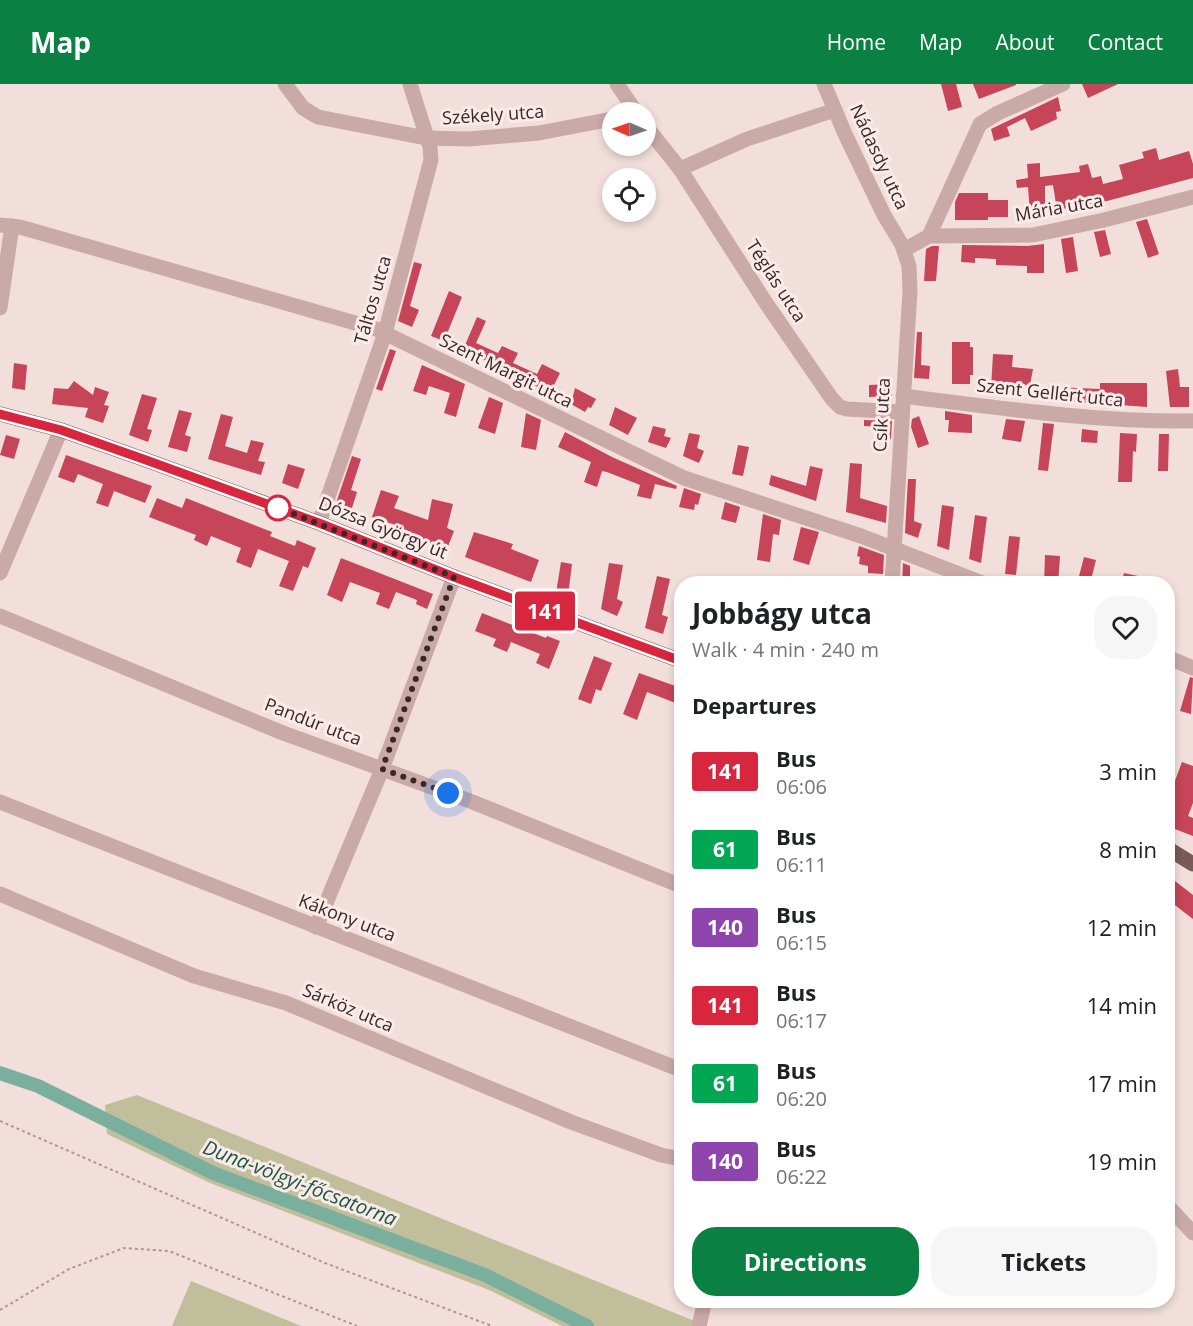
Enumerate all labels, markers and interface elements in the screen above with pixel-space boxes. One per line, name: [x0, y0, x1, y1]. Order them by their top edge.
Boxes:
text: Map: [30, 23, 91, 61]
text: Home: [827, 28, 886, 56]
text: Map: [919, 28, 962, 56]
text: About: [995, 28, 1055, 56]
text: Contact: [1088, 28, 1163, 56]
street label: Székely utca: [441, 98, 545, 130]
street label: Nádasdy utca: [845, 100, 915, 213]
north arrow: [602, 102, 656, 156]
map controls: [602, 102, 656, 222]
button: locate: [602, 168, 656, 222]
street label: Mária utca: [1013, 187, 1105, 227]
street label: Téglás utca: [741, 235, 812, 326]
street label: Táltos utca: [348, 253, 396, 347]
street label: Szent Margit utca: [436, 327, 577, 413]
street label: Szent Gellért utca: [976, 372, 1125, 412]
street label: Csík utca: [867, 377, 895, 453]
street label: Dózsa György út: [315, 490, 451, 564]
unlabelled marker: [265, 495, 291, 521]
line badge: 141: [510, 592, 580, 630]
text: Jobbágy utca: [692, 594, 872, 632]
button: heart: [1094, 596, 1157, 659]
text: 141: [527, 597, 563, 625]
text: Walk · 4 min · 240 m: [692, 636, 879, 663]
text: Departures: [692, 690, 816, 720]
street label: Pandúr utca: [261, 692, 365, 751]
text: Bus: [776, 743, 816, 773]
text: 3 min: [1099, 756, 1157, 786]
text: 141: [707, 757, 743, 785]
text: 06:06: [776, 773, 827, 800]
your location: [433, 778, 463, 808]
text: Bus: [776, 821, 816, 851]
text: 8 min: [1099, 834, 1157, 864]
text: 61: [713, 835, 737, 863]
text: 06:11: [776, 851, 827, 878]
street label: Kákony utca: [295, 888, 399, 947]
text: Bus: [776, 899, 816, 929]
text: 12 min: [1087, 912, 1157, 942]
text: 140: [707, 913, 743, 941]
text: 06:15: [776, 929, 827, 956]
street label: Sárköz utca: [299, 977, 398, 1037]
text: Bus: [776, 977, 816, 1007]
text: 14 min: [1087, 990, 1157, 1020]
text: 141: [707, 991, 743, 1019]
text: 06:17: [776, 1007, 827, 1034]
text: Bus: [776, 1055, 816, 1085]
text: 17 min: [1087, 1068, 1157, 1098]
text: 61: [713, 1069, 737, 1097]
text: 06:20: [776, 1085, 827, 1112]
water label: Duna-völgyi-főcsatorna: [199, 1133, 401, 1232]
text: Bus: [776, 1133, 816, 1163]
text: 19 min: [1087, 1146, 1157, 1176]
text: 140: [707, 1147, 743, 1175]
text: 06:22: [776, 1163, 827, 1190]
button: Directions: [692, 1227, 919, 1296]
button: Tickets: [931, 1227, 1157, 1296]

